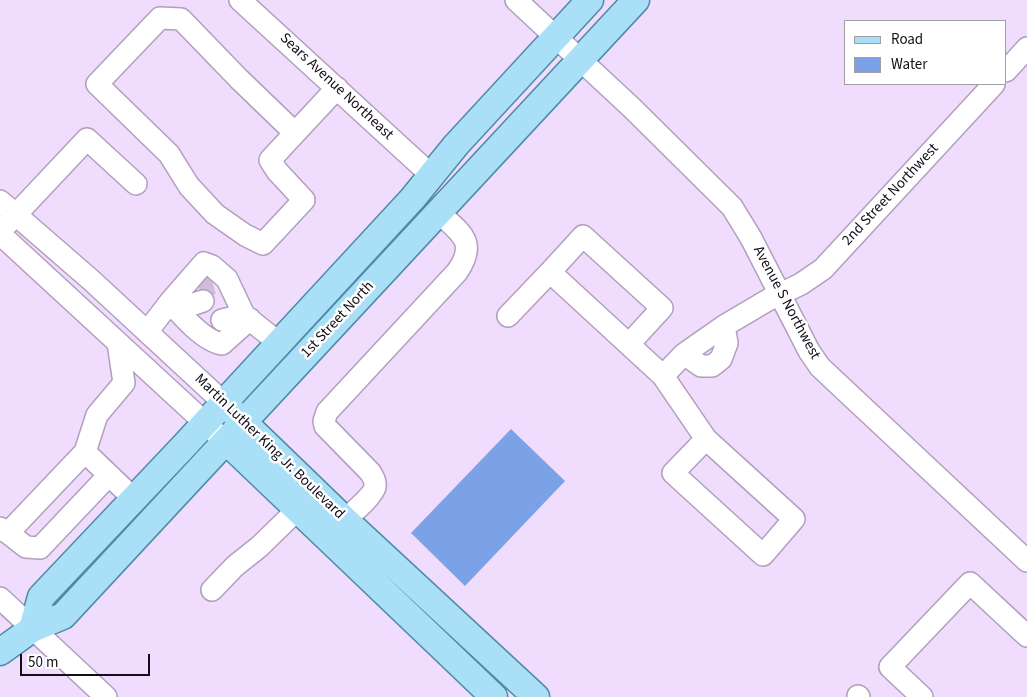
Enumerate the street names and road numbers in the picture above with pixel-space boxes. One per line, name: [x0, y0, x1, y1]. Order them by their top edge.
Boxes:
street label: Sears Avenue Northeast: [276, 30, 396, 144]
street label: 2nd Street Northwest: [839, 140, 943, 250]
street label: Avenue S Northwest: [749, 243, 823, 363]
street label: 1st Street North: [298, 278, 378, 362]
street label: Martin Luther King Jr. Boulevard: [190, 371, 348, 523]

